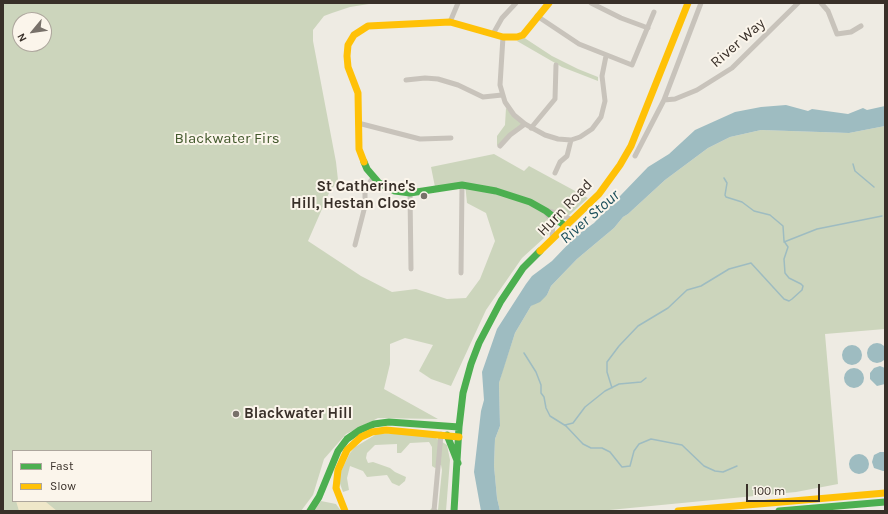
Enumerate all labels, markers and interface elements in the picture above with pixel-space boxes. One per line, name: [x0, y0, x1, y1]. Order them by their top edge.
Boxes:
north arrow: [12, 12, 52, 52]
street label: River Way: [707, 15, 769, 71]
text: N: [14, 31, 30, 44]
park label: Blackwater Firs: [174, 130, 280, 148]
street label: Hurn Road: [534, 176, 596, 240]
place label: St Catherine's Hill, Hestan Close: [291, 178, 416, 213]
water label: River Stour: [556, 186, 624, 248]
marker: St Catherine's Hill, Hestan Close: [419, 191, 429, 201]
place label: Blackwater Hill: [244, 405, 352, 423]
marker: Blackwater Hill: [231, 409, 241, 419]
legend: [12, 450, 152, 502]
text: Fast: [50, 459, 73, 473]
scale bar: [748, 476, 822, 502]
text: Slow: [50, 479, 76, 493]
text: 100 m: [753, 484, 785, 498]

